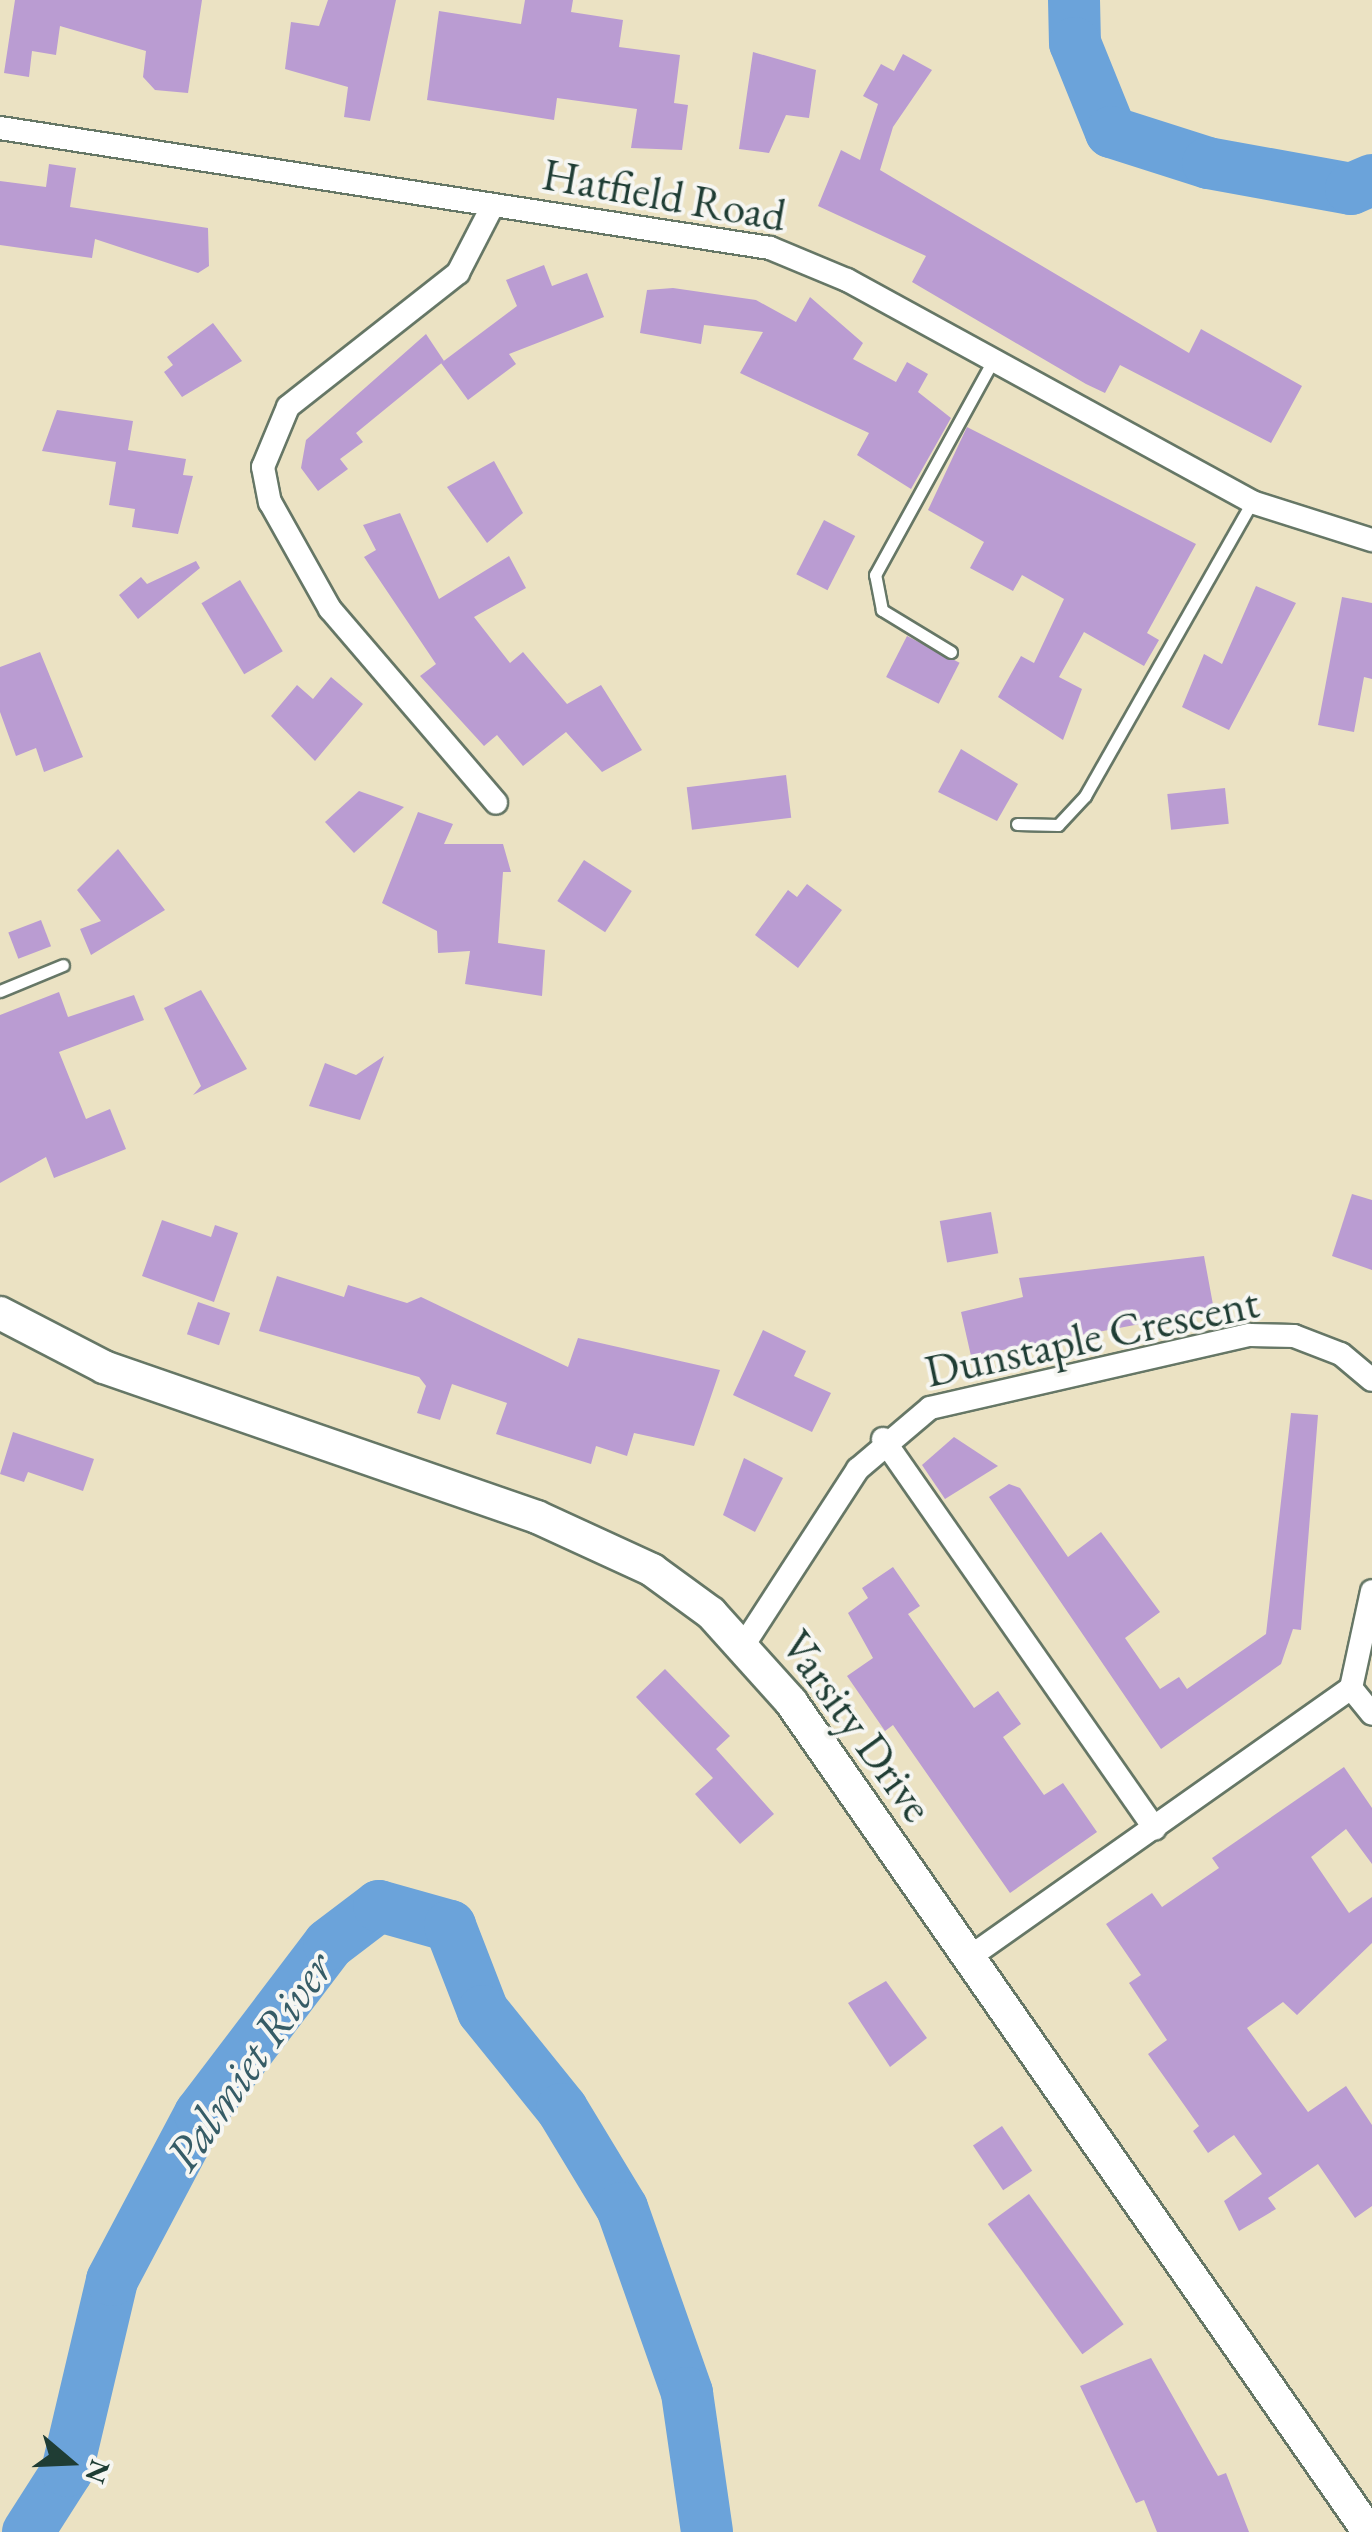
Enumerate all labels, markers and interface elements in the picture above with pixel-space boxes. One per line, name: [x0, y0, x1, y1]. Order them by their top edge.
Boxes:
street label: Hatfield Road: [538, 147, 790, 243]
street label: Dunstaple Crescent: [920, 1275, 1264, 1399]
street label: Varsity Drive: [770, 1620, 944, 1832]
water label: Palmiet River: [153, 1941, 345, 2181]
north arrow: [20, 2412, 120, 2512]
text: N: [78, 2455, 119, 2488]

